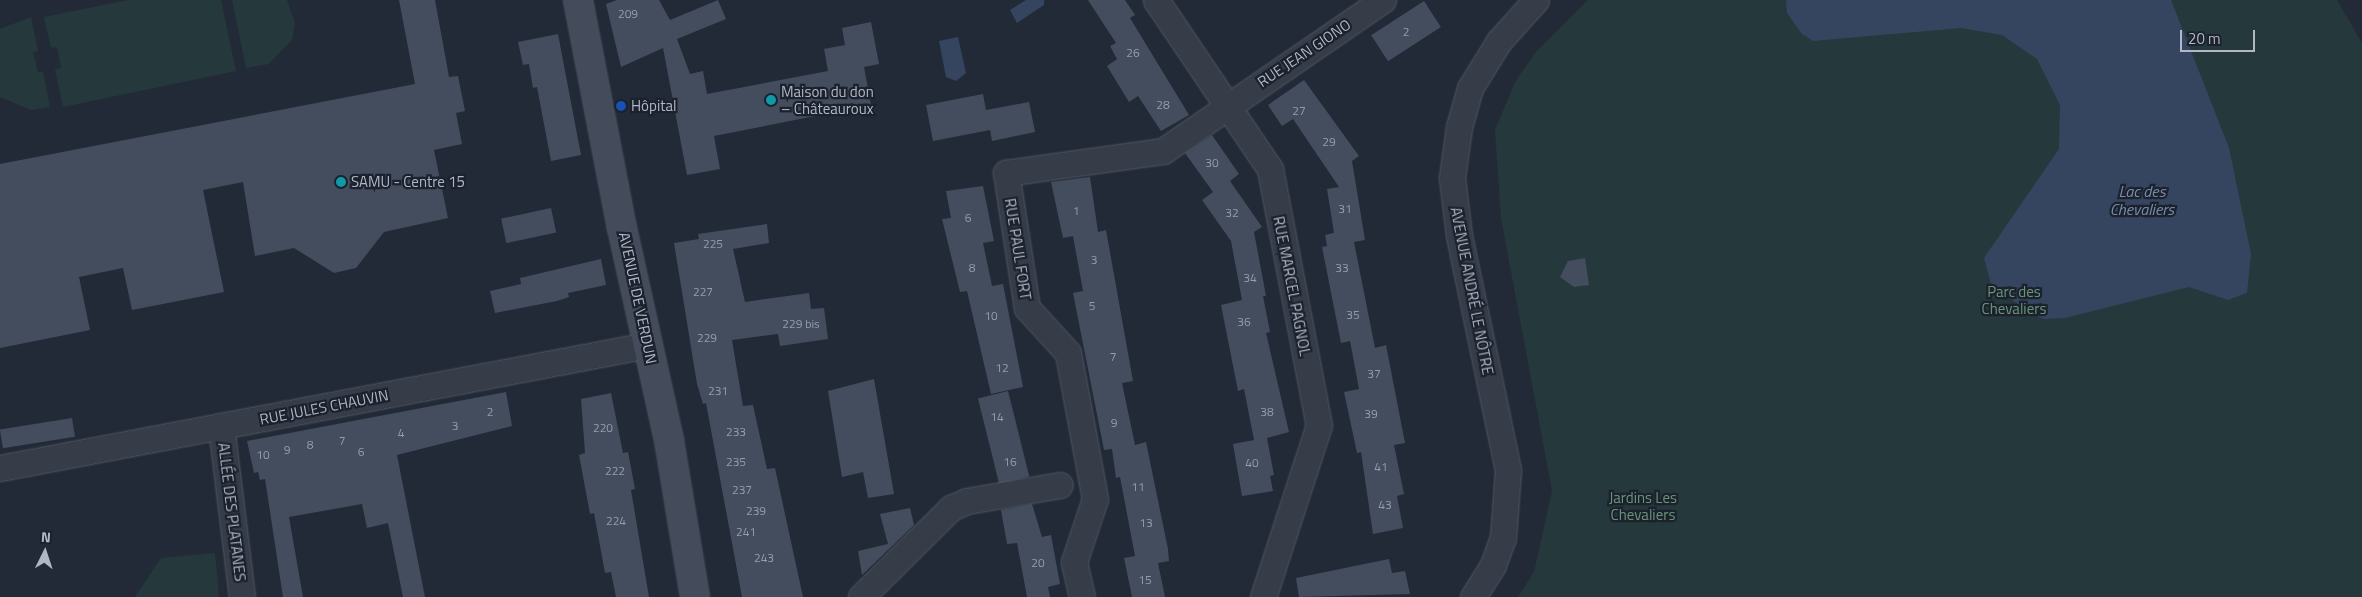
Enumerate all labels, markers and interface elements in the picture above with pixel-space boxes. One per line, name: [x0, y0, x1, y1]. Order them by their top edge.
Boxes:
house number: 209: [618, 7, 638, 21]
street label: RUE JEAN GIONO: [1254, 15, 1354, 91]
scale bar: [2182, 20, 2257, 52]
house number: 2: [1403, 25, 1409, 39]
text: 20 m: [2188, 27, 2221, 50]
house number: 26: [1126, 46, 1140, 60]
place label: Maison du don – Châteauroux: [781, 82, 874, 117]
marker: Maison du don – Châteauroux: [765, 94, 777, 106]
place label: Hôpital: [631, 97, 676, 115]
house number: 28: [1156, 98, 1170, 112]
marker: Hôpital: [615, 100, 627, 112]
house number: 27: [1292, 104, 1306, 118]
house number: 29: [1322, 135, 1336, 149]
house number: 30: [1205, 156, 1219, 170]
place label: SAMU - Centre 15: [351, 173, 465, 191]
marker: SAMU - Centre 15: [335, 176, 347, 188]
water label: Lac des Chevaliers: [2110, 181, 2174, 219]
street label: RUE PAUL FORT: [1001, 197, 1035, 301]
house number: 31: [1338, 202, 1352, 216]
house number: 1: [1073, 204, 1079, 218]
house number: 32: [1225, 206, 1239, 220]
street label: AVENUE ANDRÉ LE NÔTRE: [1447, 206, 1497, 376]
house number: 6: [965, 211, 971, 225]
street label: RUE MARCEL PAGNOL: [1270, 215, 1314, 357]
street label: AVENUE DE VERDUN: [615, 231, 661, 365]
house number: 225: [703, 237, 723, 251]
house number: 3: [1091, 253, 1097, 267]
house number: 8: [969, 261, 975, 275]
house number: 33: [1335, 261, 1349, 275]
house number: 34: [1243, 271, 1257, 285]
park label: Parc des Chevaliers: [1982, 282, 2046, 317]
house number: 227: [693, 285, 713, 299]
house number: 5: [1089, 299, 1095, 313]
house number: 35: [1346, 308, 1360, 322]
house number: 10: [984, 309, 998, 323]
house number: 36: [1237, 315, 1251, 329]
house number: 229 bis: [782, 317, 820, 331]
house number: 229: [697, 331, 717, 345]
house number: 7: [1110, 350, 1116, 364]
house number: 12: [995, 361, 1009, 375]
house number: 37: [1367, 367, 1381, 381]
house number: 231: [708, 384, 728, 398]
street label: RUE JULES CHAUVIN: [258, 386, 390, 428]
house number: 2: [487, 405, 493, 419]
house number: 38: [1260, 405, 1274, 419]
house number: 39: [1364, 407, 1378, 421]
house number: 14: [990, 410, 1004, 424]
house number: 9: [1111, 416, 1117, 430]
house number: 3: [452, 419, 458, 433]
house number: 220: [593, 421, 613, 435]
house number: 233: [726, 425, 746, 439]
house number: 4: [398, 426, 404, 440]
house number: 7: [339, 434, 345, 448]
house number: 8: [307, 438, 313, 452]
street label: ALLÉE DES PLATANES: [215, 442, 249, 582]
house number: 9: [284, 443, 290, 457]
house number: 6: [358, 445, 364, 459]
house number: 10: [256, 448, 270, 462]
house number: 235: [726, 455, 746, 469]
house number: 16: [1003, 455, 1017, 469]
house number: 40: [1245, 456, 1259, 470]
house number: 41: [1374, 460, 1388, 474]
house number: 222: [605, 464, 625, 478]
house number: 11: [1131, 480, 1145, 494]
house number: 237: [732, 483, 752, 497]
park label: Jardins Les Chevaliers: [1609, 488, 1677, 523]
house number: 43: [1378, 498, 1392, 512]
house number: 239: [746, 504, 766, 518]
house number: 224: [606, 514, 626, 528]
house number: 13: [1139, 516, 1153, 530]
house number: 241: [736, 525, 756, 539]
text: N: [41, 526, 52, 547]
north arrow: [20, 527, 70, 577]
house number: 243: [754, 551, 774, 565]
house number: 20: [1031, 556, 1045, 570]
house number: 15: [1138, 573, 1152, 587]

